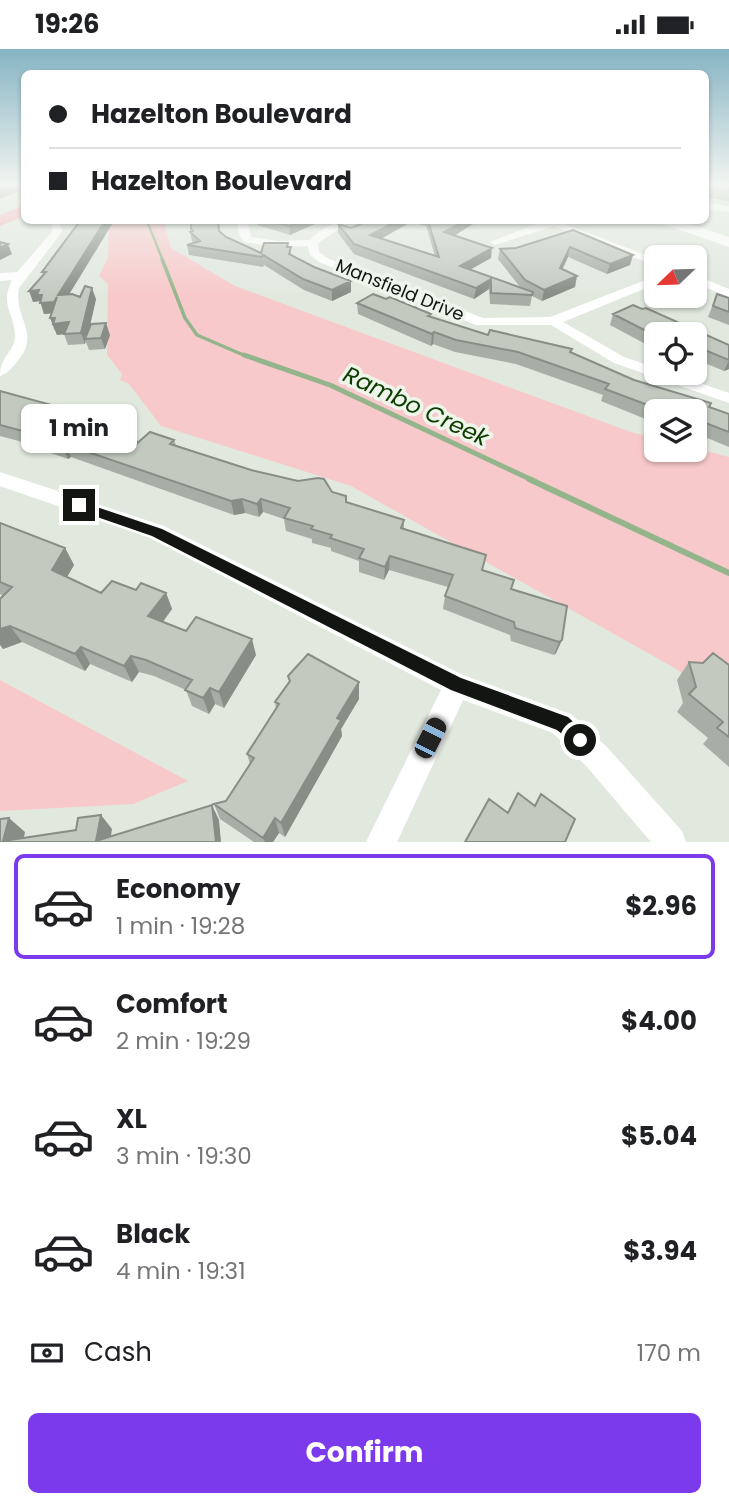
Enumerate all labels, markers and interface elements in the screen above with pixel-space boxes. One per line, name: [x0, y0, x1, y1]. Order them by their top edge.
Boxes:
text: 19:26: [35, 6, 100, 42]
text: Hazelton Boulevard: [91, 96, 352, 132]
text: Hazelton Boulevard: [91, 163, 352, 199]
north arrow: [644, 245, 707, 308]
map controls: [644, 245, 707, 462]
street label: Mansfield Drive: [332, 252, 468, 327]
button: locate: [644, 322, 707, 385]
water label: Rambo Creek: [338, 358, 495, 454]
button: layers: [644, 399, 707, 462]
callout: 1 min: [21, 403, 137, 453]
text: 1 min: [49, 412, 109, 444]
route end: [63, 489, 95, 521]
car: [412, 715, 449, 761]
route start: [564, 724, 596, 756]
text: Economy: [116, 871, 240, 907]
icon: car: [32, 875, 95, 938]
text: $2.96: [625, 888, 697, 924]
text: 1 min · 19:28: [116, 910, 245, 942]
text: Comfort: [116, 986, 228, 1022]
icon: car: [32, 990, 95, 1053]
text: $4.00: [621, 1003, 697, 1039]
text: 2 min · 19:29: [116, 1025, 251, 1057]
text: XL: [116, 1101, 147, 1137]
icon: car: [32, 1105, 95, 1168]
text: $5.04: [621, 1118, 697, 1154]
text: 3 min · 19:30: [116, 1140, 252, 1172]
text: Black: [116, 1216, 190, 1252]
icon: car: [32, 1220, 95, 1283]
text: $3.94: [623, 1233, 697, 1269]
text: 4 min · 19:31: [116, 1255, 246, 1287]
icon: cash: [28, 1334, 66, 1372]
text: Cash: [84, 1334, 152, 1370]
text: 170 m: [637, 1337, 701, 1369]
button: Confirm: [28, 1413, 701, 1493]

